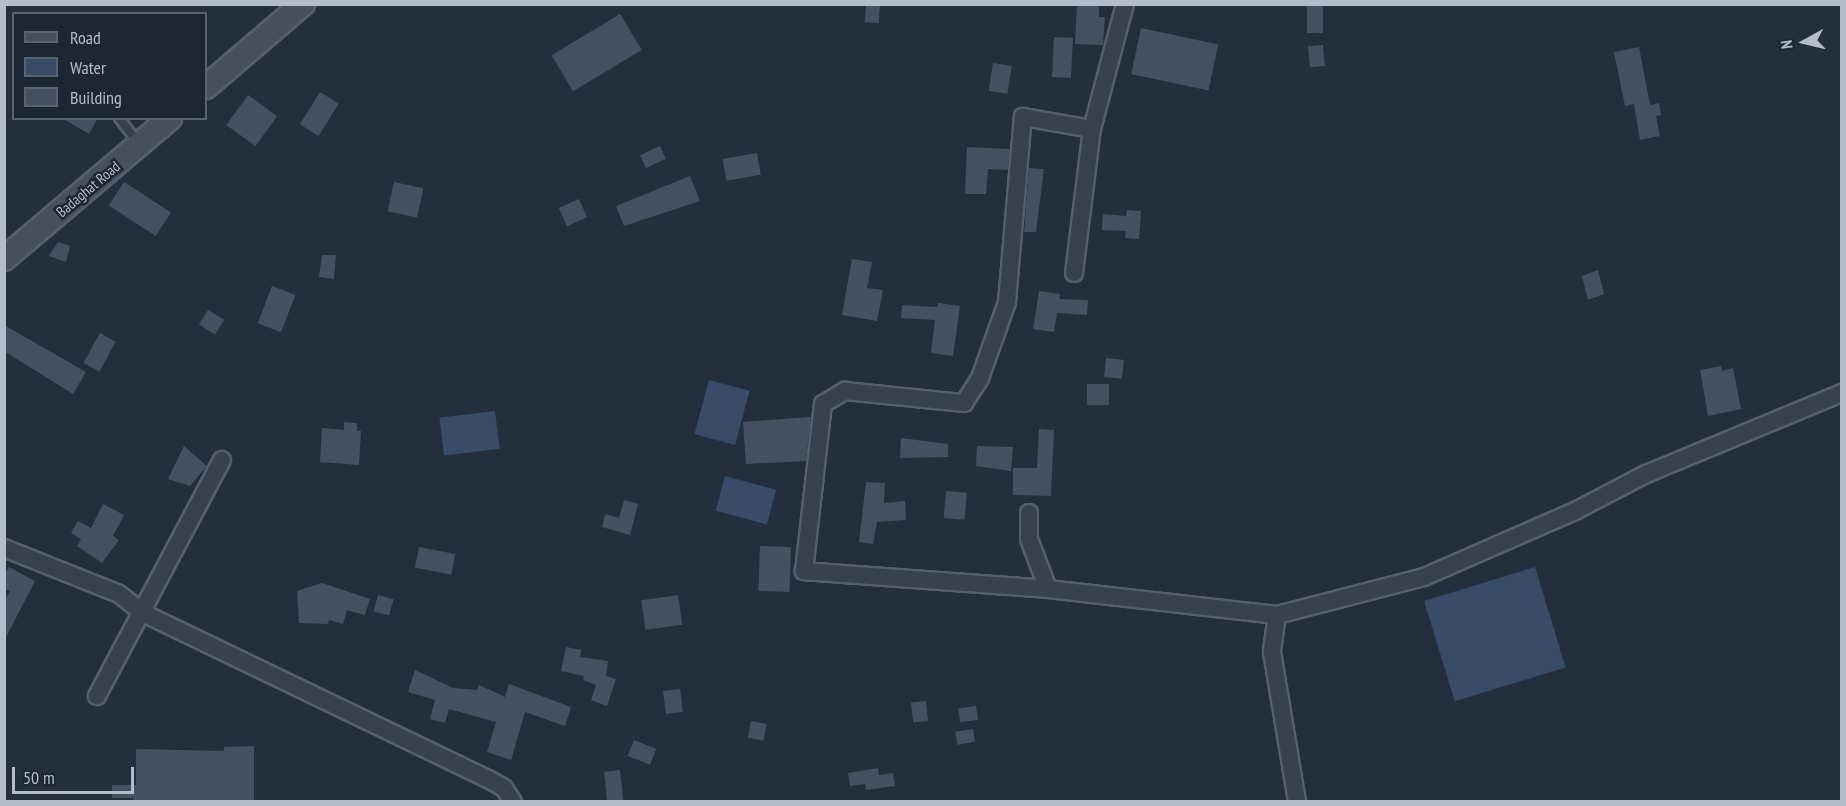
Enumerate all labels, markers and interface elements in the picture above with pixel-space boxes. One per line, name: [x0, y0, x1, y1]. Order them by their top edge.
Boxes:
legend: [12, 12, 207, 120]
north arrow: [1774, 12, 1834, 72]
text: Road: [70, 26, 101, 49]
text: N: [1776, 39, 1797, 50]
text: Water: [70, 56, 106, 79]
text: Building: [70, 86, 122, 109]
street label: Badaghat Road: [53, 157, 123, 221]
scale bar: [15, 755, 136, 793]
text: 50 m: [23, 766, 55, 789]

